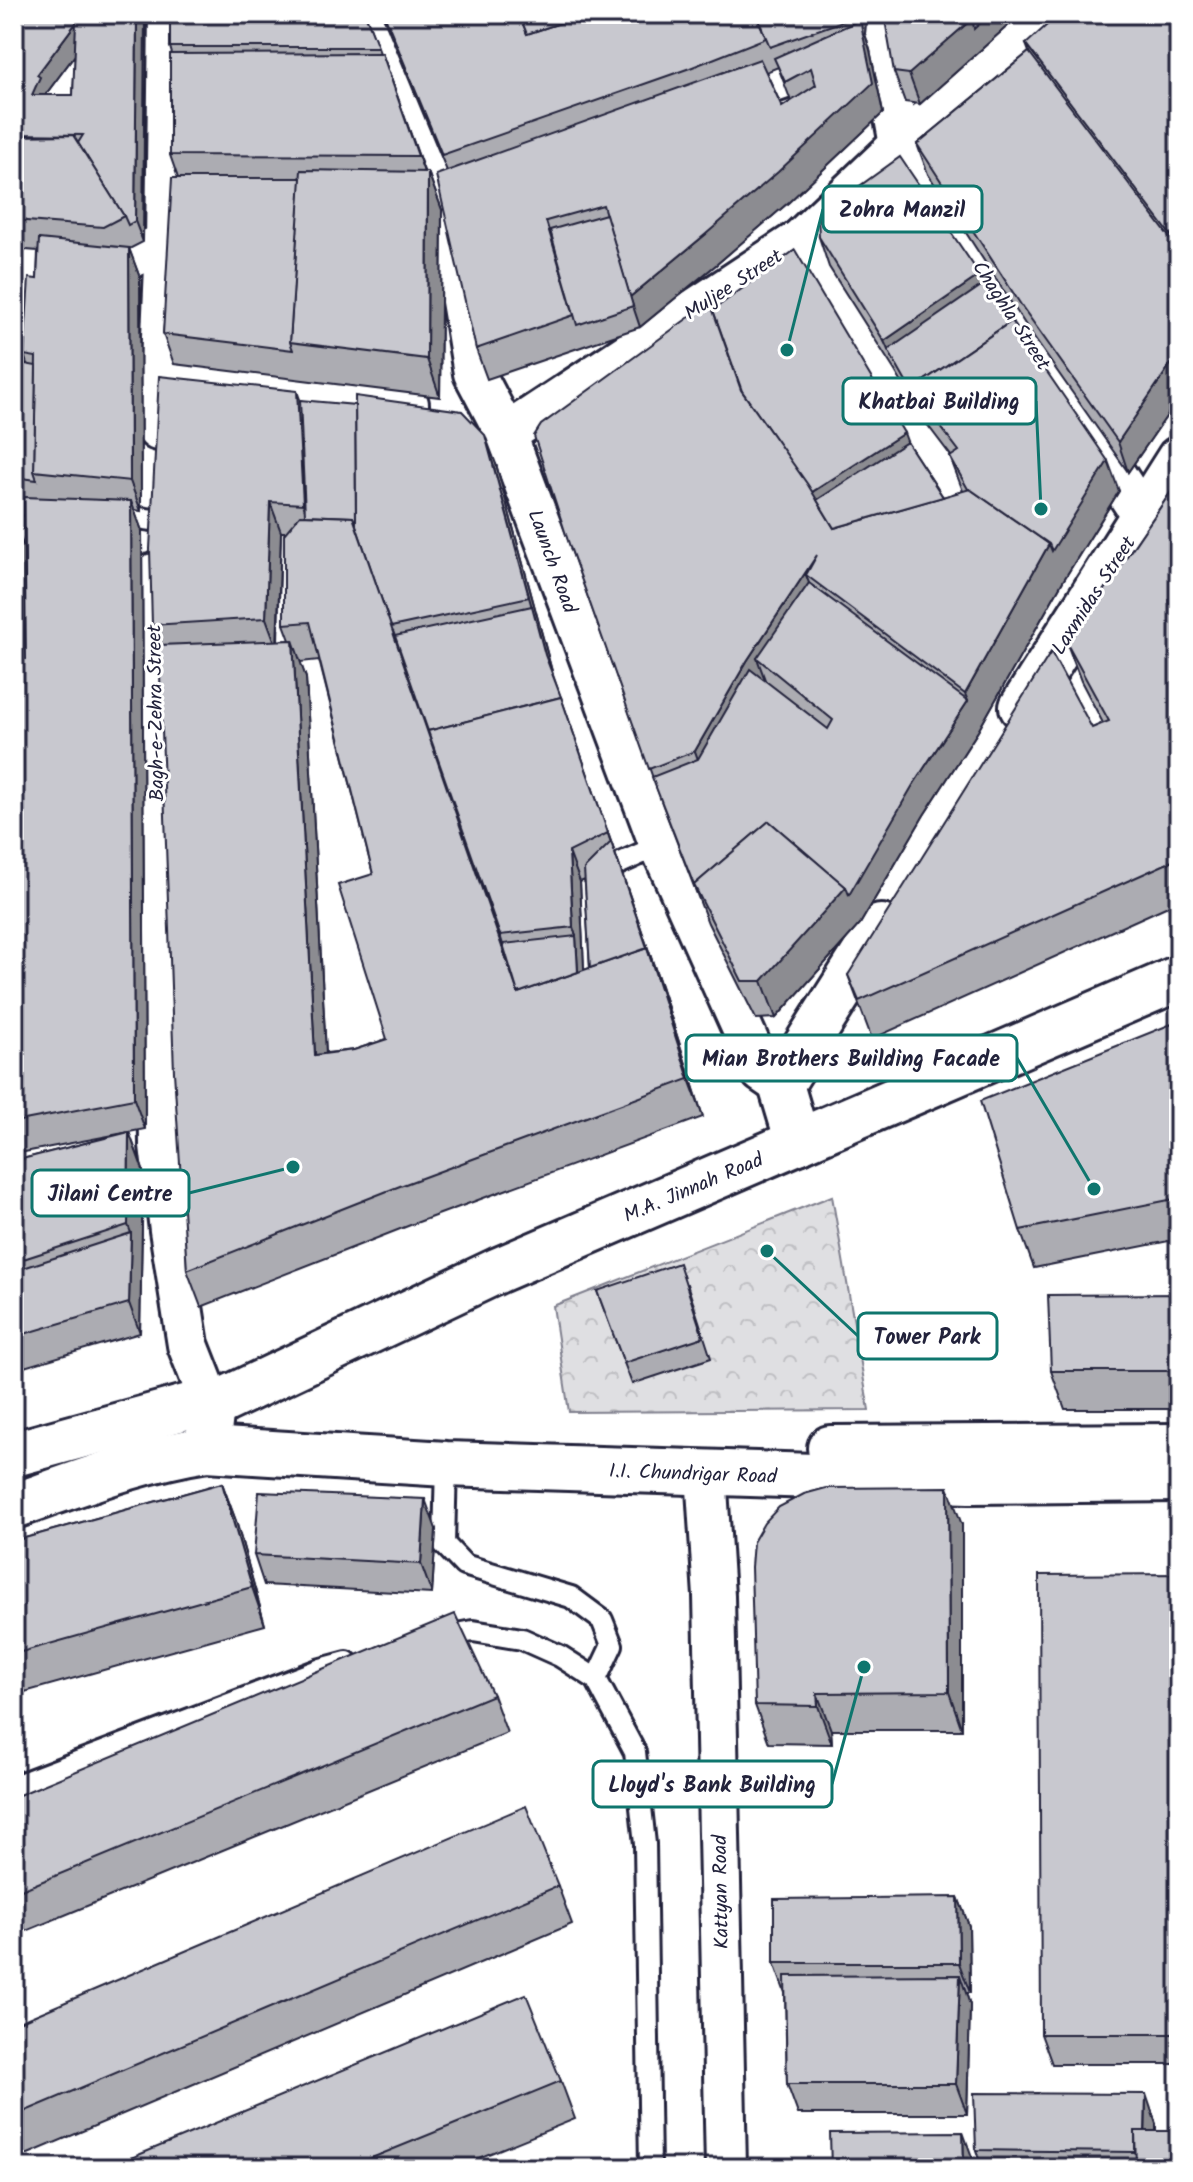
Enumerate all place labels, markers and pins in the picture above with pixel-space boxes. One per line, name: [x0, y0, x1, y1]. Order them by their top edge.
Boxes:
callout: Zohra Manzil: [823, 186, 982, 232]
callout: Khatbai Building: [843, 378, 1036, 424]
callout: Mian Brothers Building Facade: [686, 1035, 1017, 1081]
callout: Jilani Centre: [32, 1170, 189, 1216]
callout: Tower Park: [858, 1313, 997, 1359]
callout: Lloyd's Bank Building: [593, 1761, 832, 1807]

